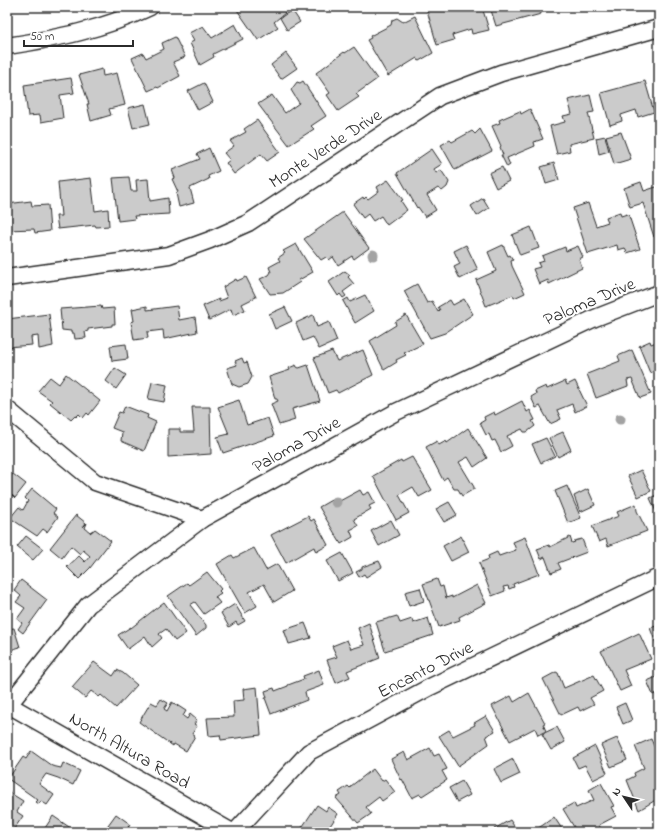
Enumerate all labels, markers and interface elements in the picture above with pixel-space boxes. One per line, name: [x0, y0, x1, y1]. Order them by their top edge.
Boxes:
scale bar: [24, 22, 133, 48]
text: 50 m: [30, 28, 54, 46]
street label: Monte Verde Drive: [264, 103, 389, 196]
street label: Paloma Drive: [540, 272, 640, 334]
street label: Paloma Drive: [248, 410, 347, 481]
street label: Encanto Drive: [374, 635, 479, 706]
street label: North Altura Road: [64, 707, 194, 797]
north arrow: [604, 777, 644, 817]
text: N: [608, 784, 625, 799]

